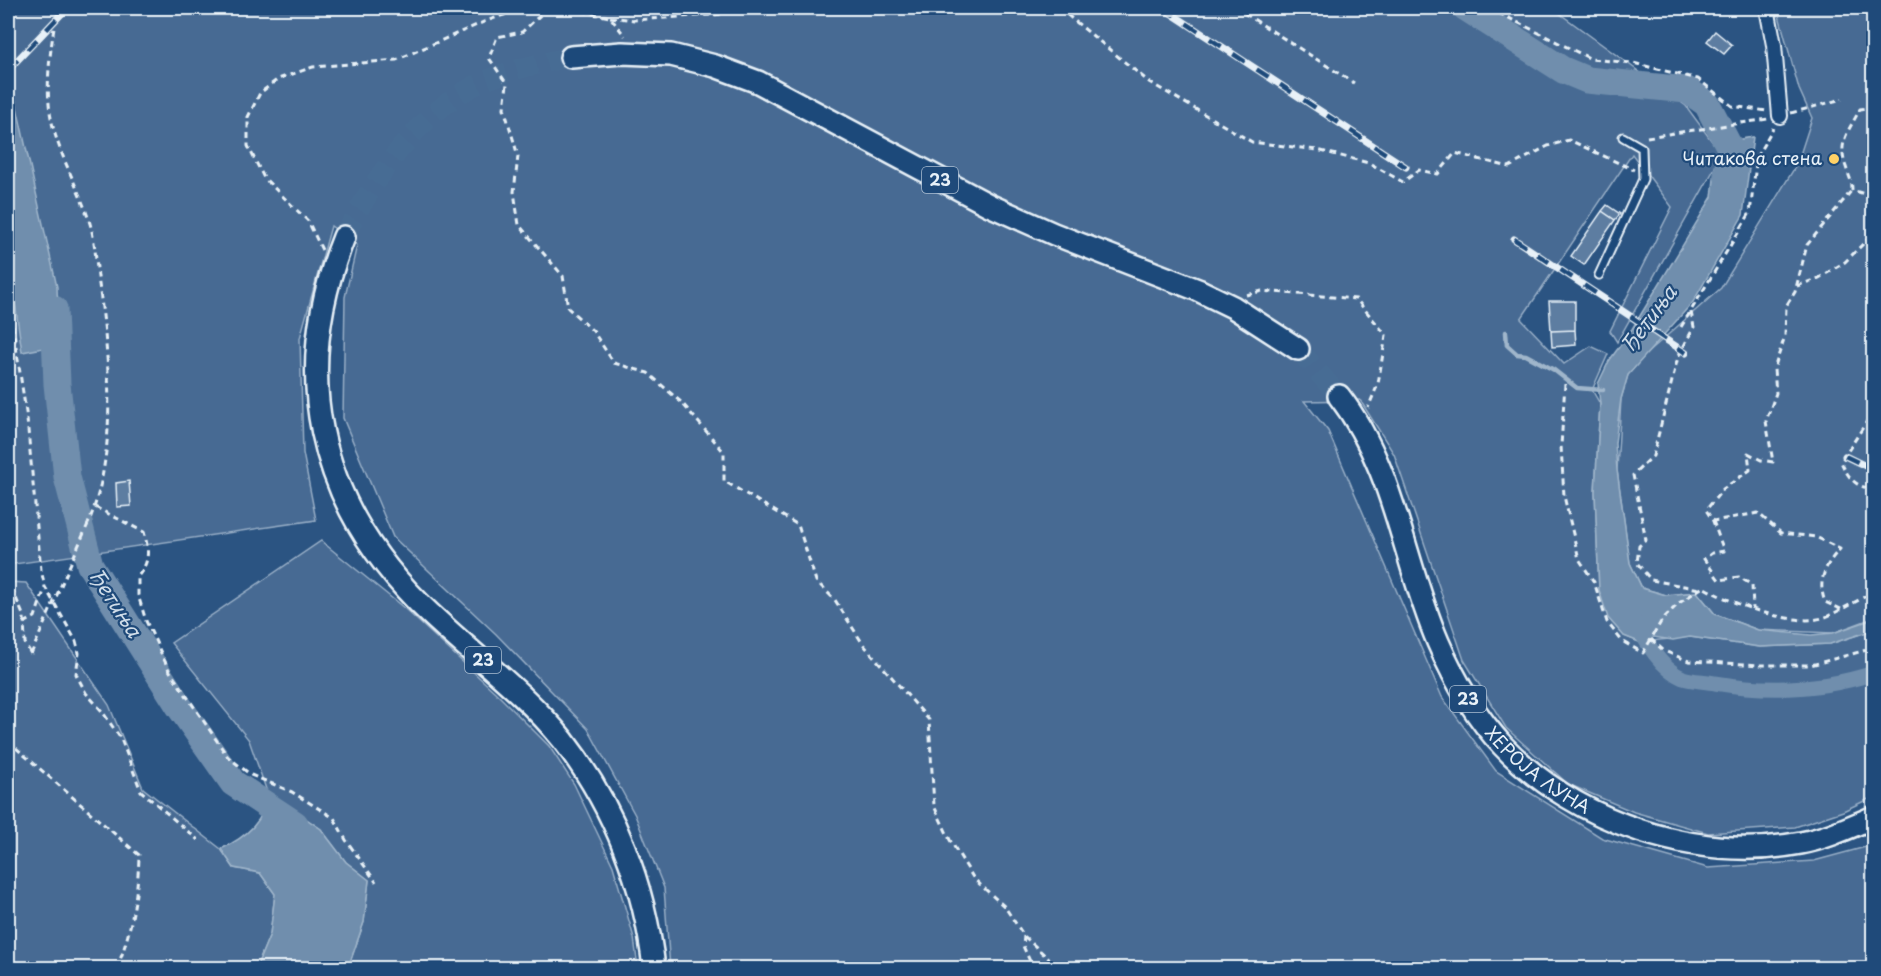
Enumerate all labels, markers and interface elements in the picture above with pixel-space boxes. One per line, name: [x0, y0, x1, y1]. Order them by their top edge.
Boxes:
place label: Читакова стена: [1682, 144, 1823, 171]
marker: Читакова стена: [1827, 152, 1841, 166]
road number: 23: [922, 167, 958, 193]
water label: Ђетиња: [1613, 277, 1684, 358]
water label: Ђетиња: [82, 562, 150, 644]
road number: 23: [465, 647, 501, 673]
road number: 23: [1450, 686, 1486, 712]
street label: ХЕРОЈА ЛУНА: [1479, 720, 1596, 820]

